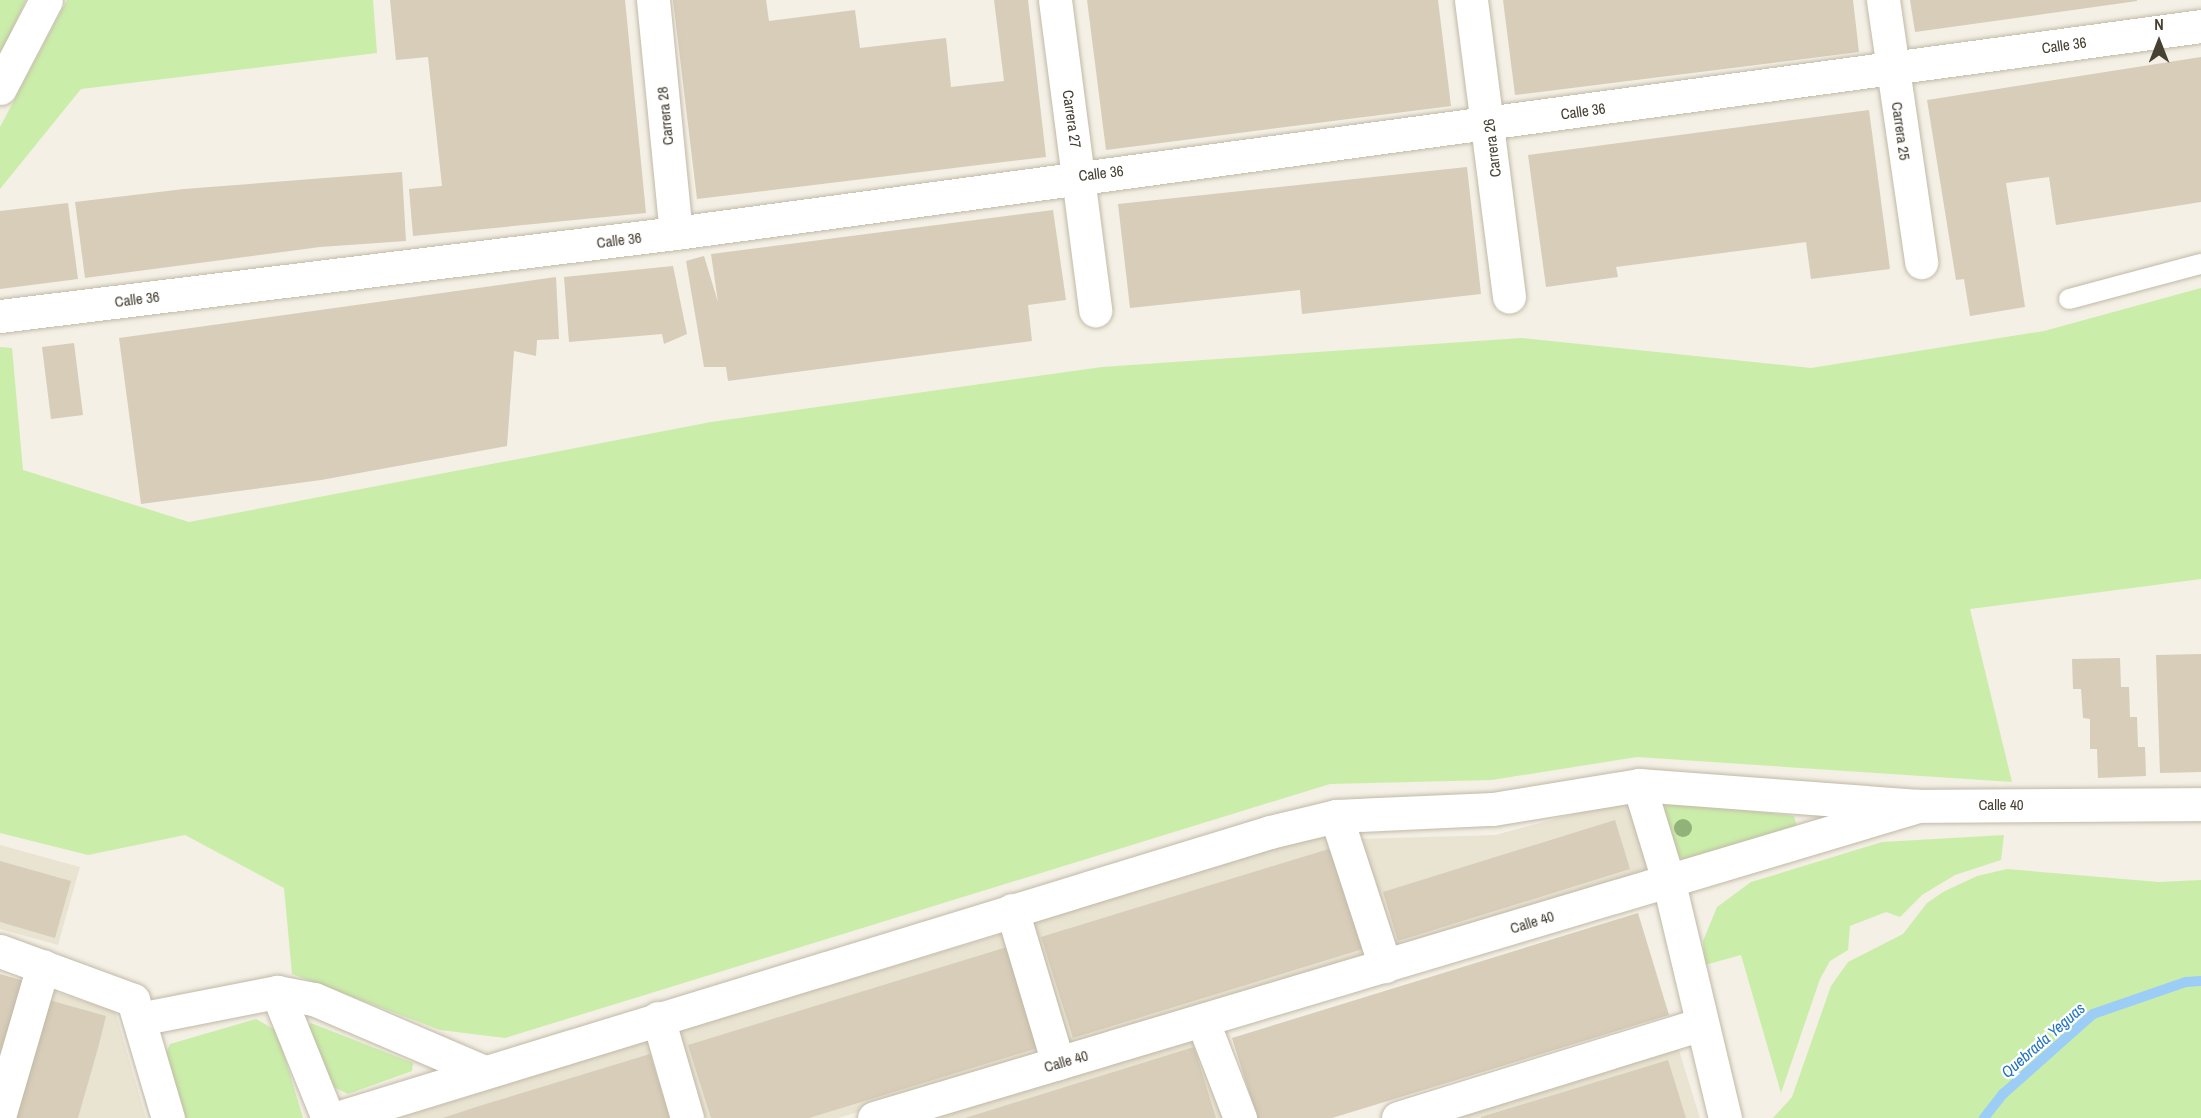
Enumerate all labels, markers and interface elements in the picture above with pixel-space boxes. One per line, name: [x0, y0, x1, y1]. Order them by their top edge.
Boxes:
north arrow: [2129, 12, 2189, 72]
text: N: [2154, 13, 2164, 35]
street label: Calle 36: [2040, 33, 2088, 57]
street label: Carrera 28: [653, 86, 677, 146]
street label: Carrera 27: [1059, 89, 1085, 149]
street label: Calle 36: [1559, 99, 1607, 123]
street label: Carrera 25: [1888, 101, 1914, 161]
street label: Carrera 26: [1479, 118, 1505, 178]
street label: Calle 36: [1078, 161, 1124, 185]
street label: Calle 36: [596, 228, 642, 252]
street label: Calle 36: [114, 287, 160, 311]
street label: Calle 40: [1978, 796, 2024, 814]
street label: Calle 40: [1508, 907, 1556, 937]
water label: Quebrada Yeguas: [1997, 998, 2089, 1082]
street label: Calle 40: [1042, 1046, 1090, 1076]

